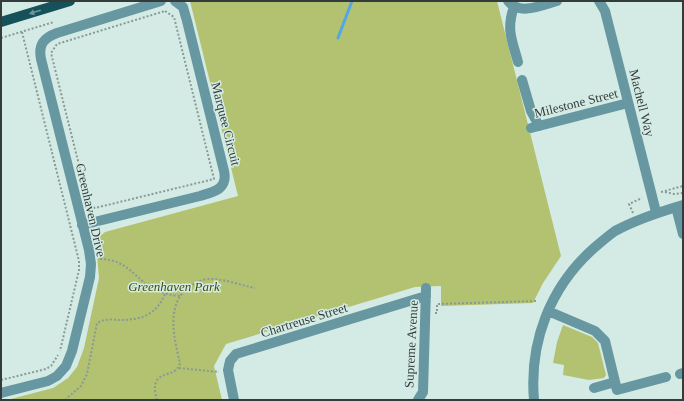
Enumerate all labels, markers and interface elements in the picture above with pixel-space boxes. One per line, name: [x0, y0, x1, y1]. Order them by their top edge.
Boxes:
one-way arrow: [29, 9, 41, 15]
street label: Machell Way: [626, 68, 658, 139]
street label: Marquee Circuit: [208, 81, 244, 168]
street label: Milestone Street: [533, 85, 620, 121]
street label: Greenhaven Drive: [73, 162, 109, 259]
park label: Greenhaven Park: [128, 279, 220, 294]
street label: Supreme Avenue: [401, 299, 421, 388]
street label: Chartreuse Street: [259, 300, 350, 340]

